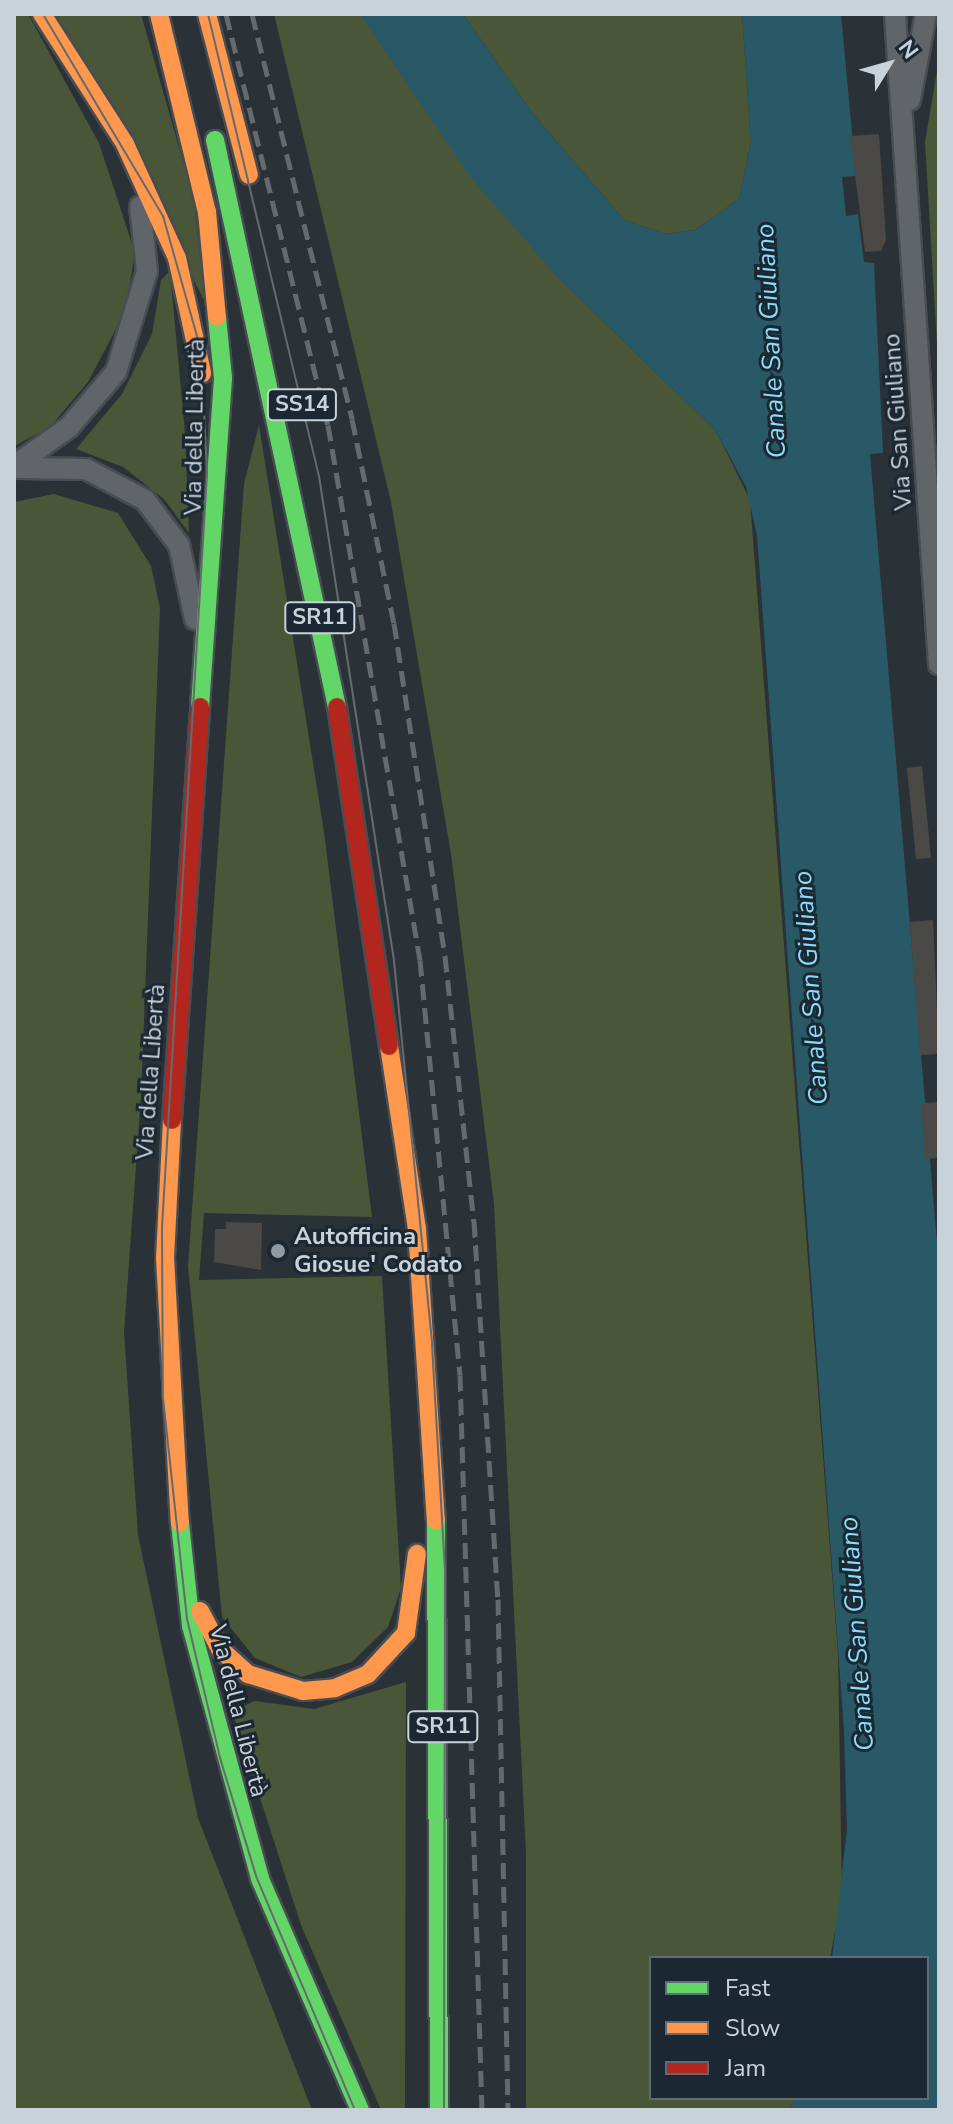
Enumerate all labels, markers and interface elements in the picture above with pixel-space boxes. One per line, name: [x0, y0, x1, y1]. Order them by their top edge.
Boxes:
north arrow: [849, 24, 929, 104]
text: N: [891, 34, 925, 65]
water label: Canale San Giuliano: [749, 223, 793, 459]
street label: Via San Giuliano: [877, 333, 919, 511]
street label: Via della Libertà: [179, 338, 211, 516]
road number: SS14: [266, 387, 338, 423]
road number: SR11: [284, 600, 356, 636]
water label: Canale San Giuliano: [787, 870, 835, 1106]
street label: Via della Libertà: [130, 983, 172, 1161]
place label: Autofficina Giosue' Codato: [294, 1223, 462, 1279]
marker: Autofficina Giosue' Codato: [269, 1242, 287, 1260]
water label: Canale San Giuliano: [833, 1516, 881, 1752]
street label: Via della Libertà: [203, 1622, 273, 1800]
road number: SR11: [407, 1709, 479, 1745]
legend: [649, 1956, 929, 2100]
text: Fast: [725, 1972, 770, 2004]
text: Slow: [725, 2012, 780, 2044]
text: Jam: [725, 2052, 766, 2084]

